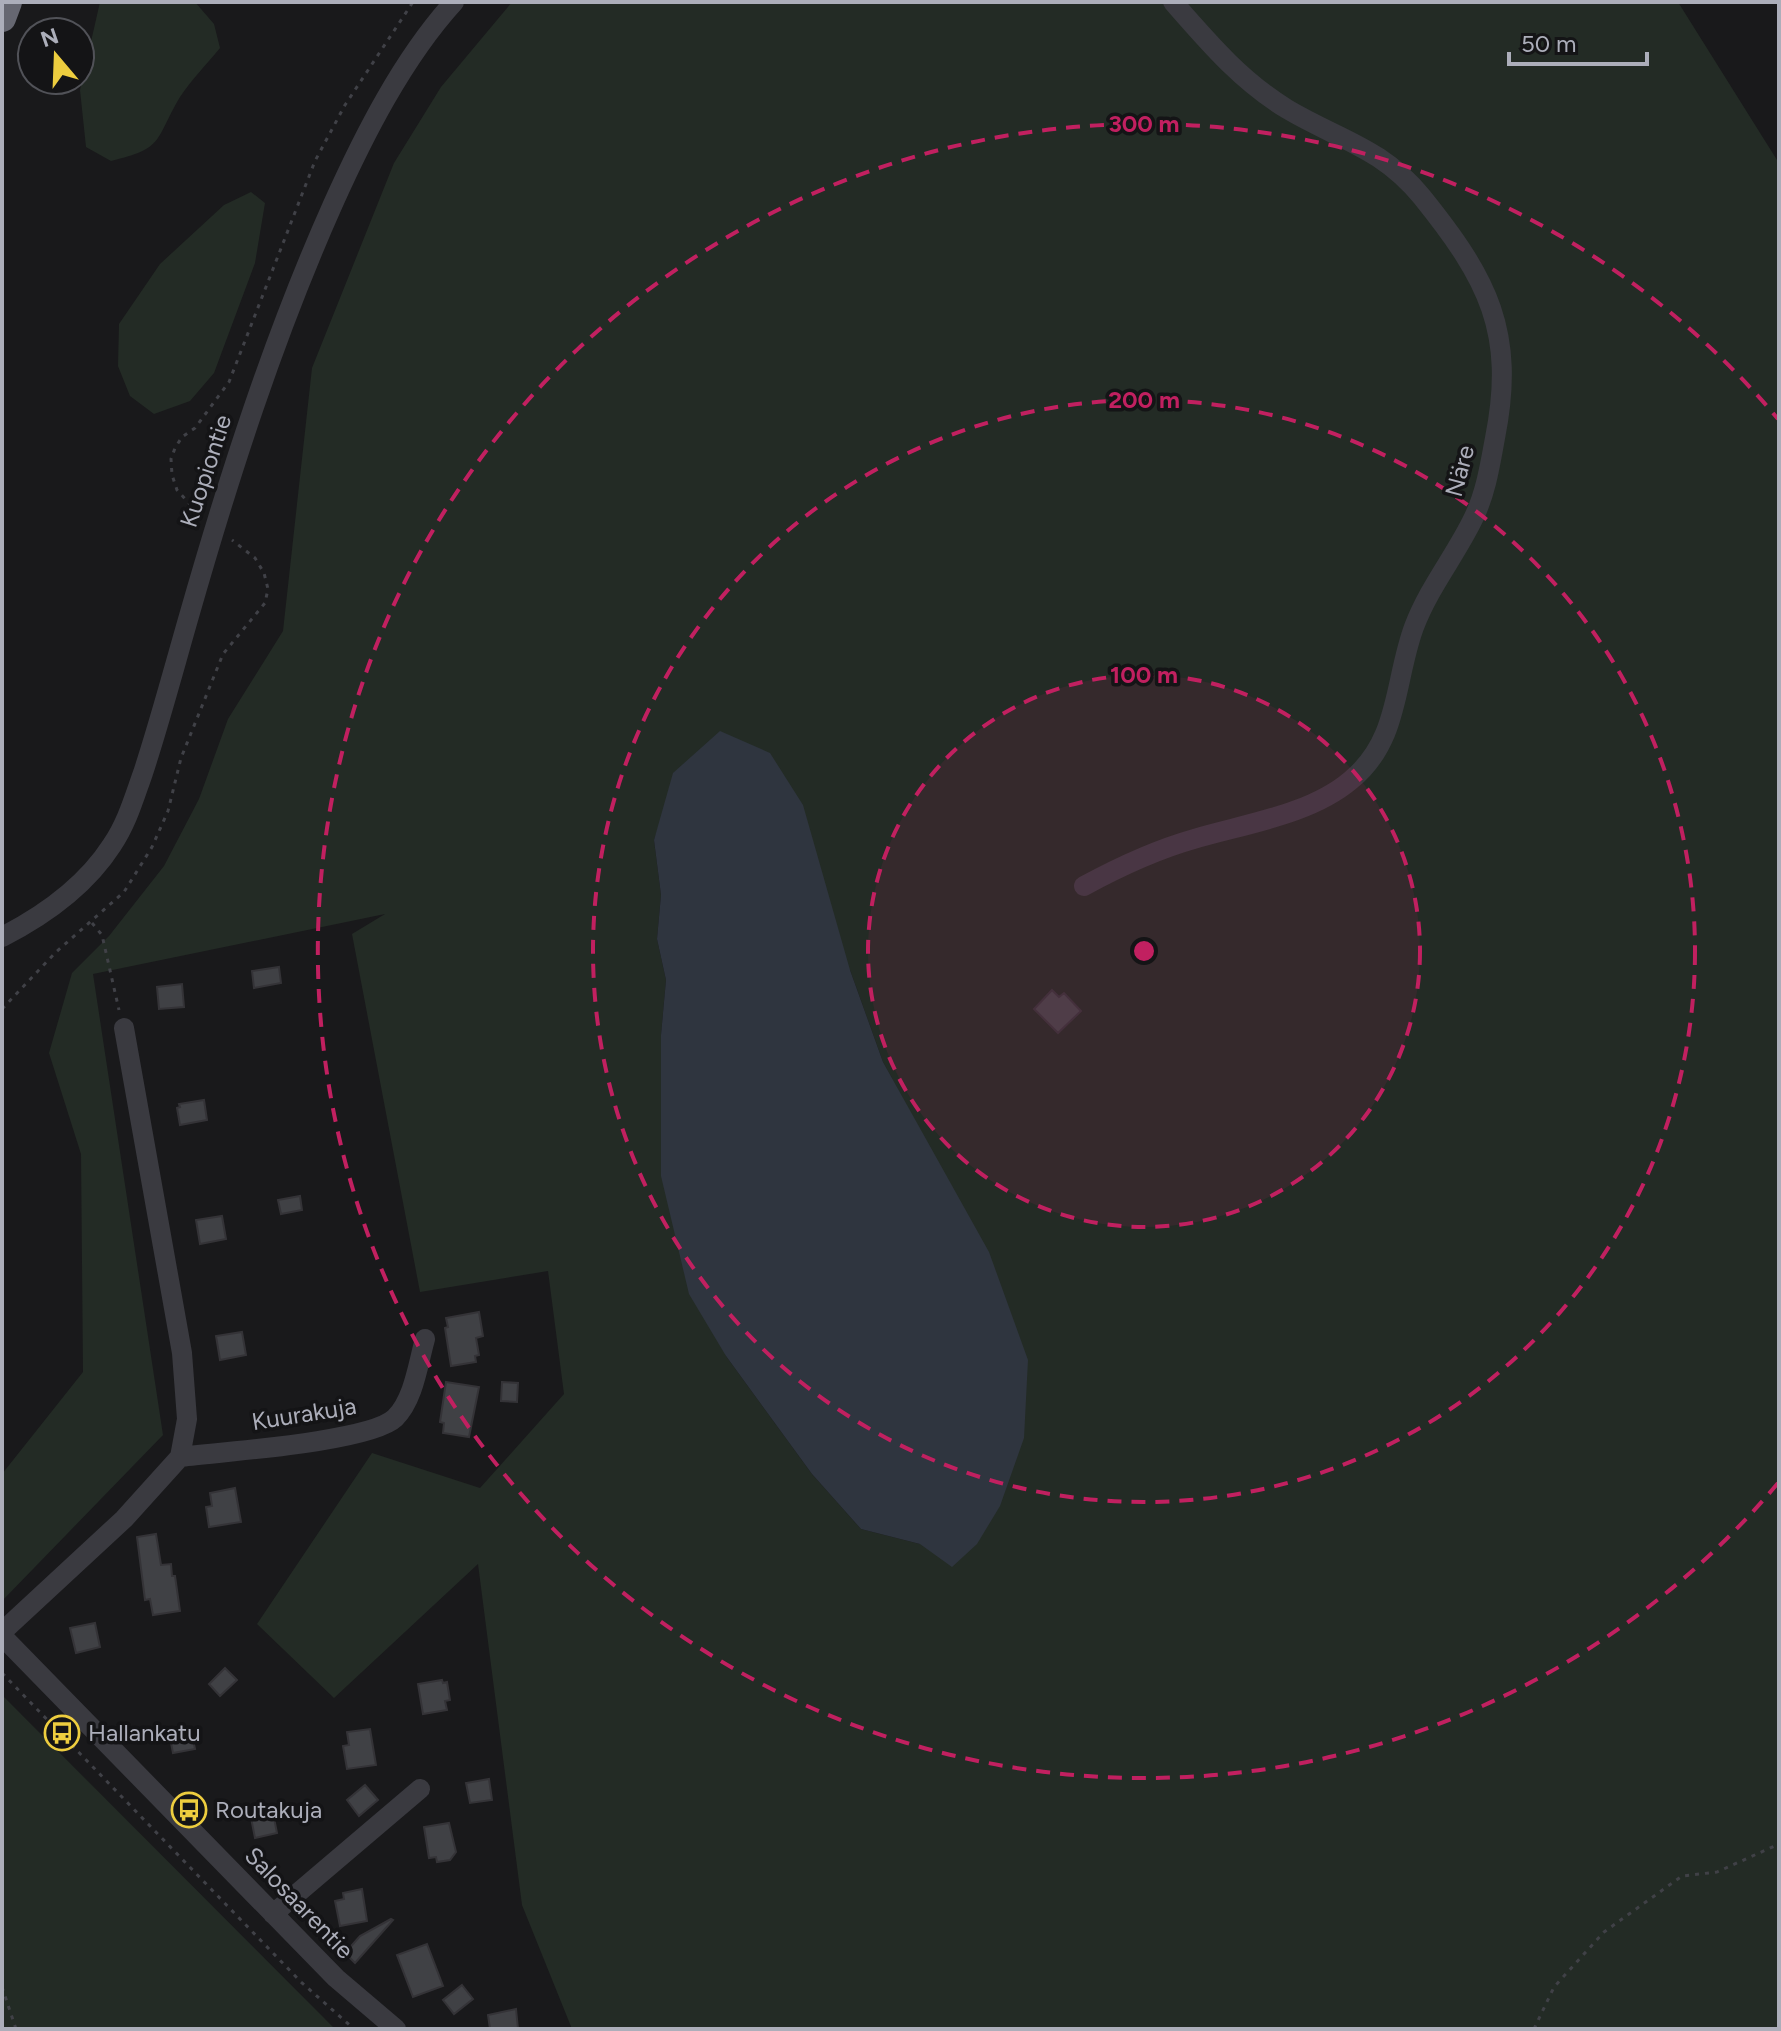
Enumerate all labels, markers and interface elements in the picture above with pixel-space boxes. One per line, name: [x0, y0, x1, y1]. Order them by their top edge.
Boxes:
north arrow: [16, 16, 96, 96]
scale bar: [1509, 16, 1647, 66]
text: N: [37, 22, 62, 53]
text: 50 m: [1521, 29, 1577, 58]
text: 300 m: [1108, 109, 1180, 138]
text: 200 m: [1108, 385, 1180, 414]
street label: Kuopiontie: [174, 411, 237, 531]
street label: Näre: [1439, 442, 1480, 500]
text: 100 m: [1110, 660, 1178, 689]
centre of rings: [1130, 937, 1158, 965]
street label: Kuurakuja: [250, 1391, 358, 1436]
bus stop icon: Hallankatu: [43, 1714, 81, 1752]
place label: Hallankatu: [88, 1718, 201, 1747]
bus stop icon: Routakuja: [170, 1791, 208, 1829]
place label: Routakuja: [215, 1795, 322, 1824]
street label: Salosaarentie: [239, 1841, 360, 1965]

